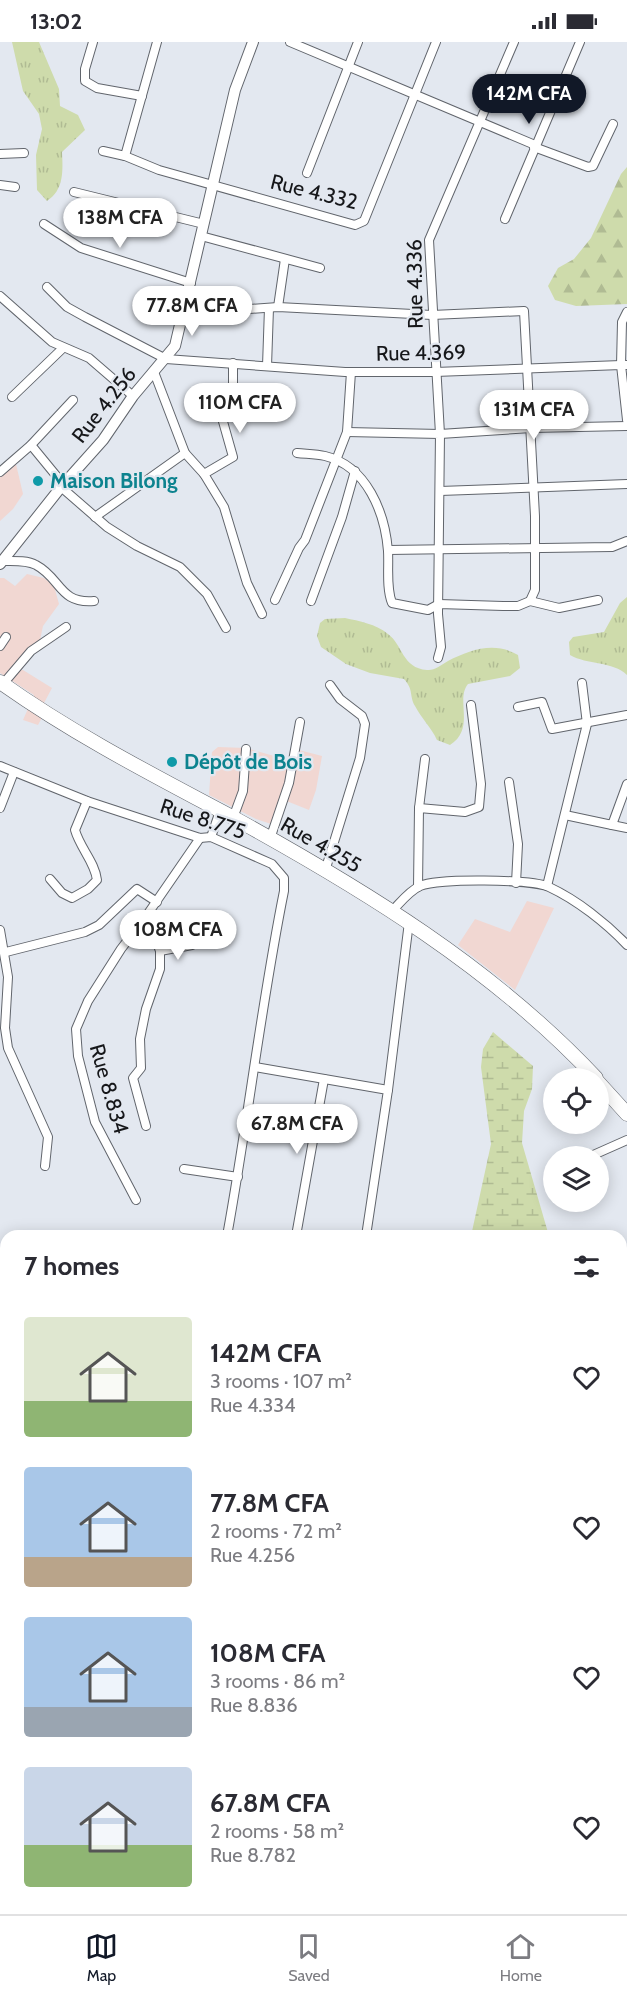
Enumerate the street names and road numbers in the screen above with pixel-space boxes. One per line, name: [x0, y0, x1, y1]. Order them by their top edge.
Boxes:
street label: Rue 4.332: [268, 169, 360, 214]
street label: Rue 4.336: [401, 239, 428, 329]
street label: Rue 4.369: [376, 339, 466, 366]
street label: Rue 4.256: [66, 362, 141, 448]
street label: Rue 8.775: [157, 793, 249, 844]
street label: Rue 4.255: [277, 812, 366, 878]
street label: Rue 8.834: [85, 1041, 134, 1137]

